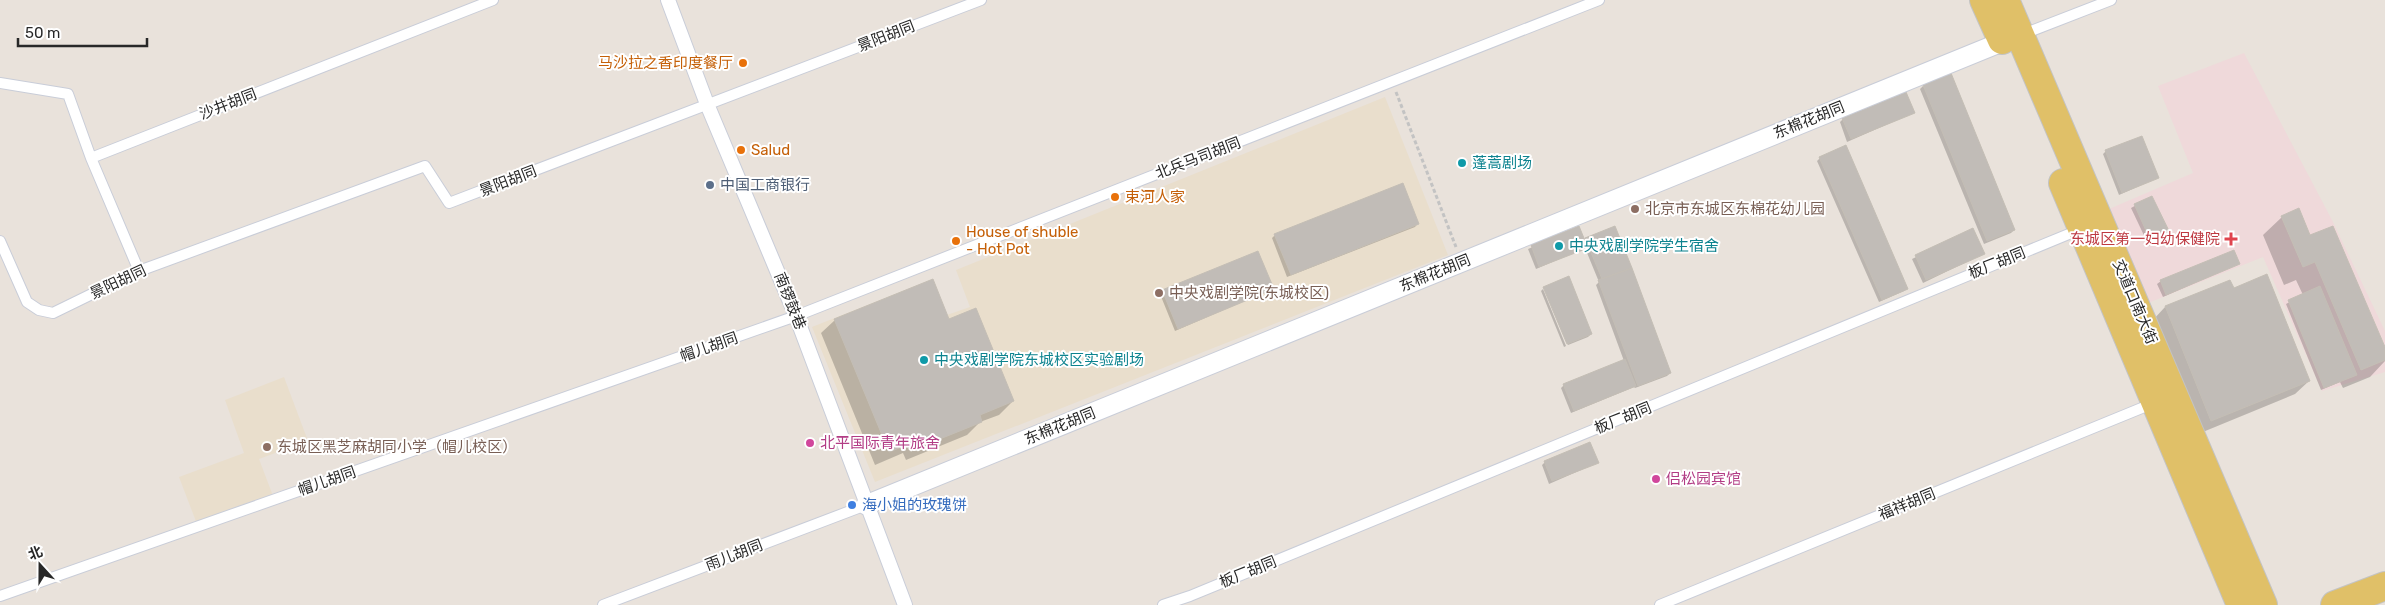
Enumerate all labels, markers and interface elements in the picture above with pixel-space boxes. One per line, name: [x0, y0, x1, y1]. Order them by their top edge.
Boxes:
scale bar: [18, 15, 146, 47]
street label: 景阳胡同: [855, 17, 917, 55]
text: 50 m: [25, 24, 60, 42]
place label: 马沙拉之香印度餐厅: [598, 54, 733, 72]
marker: 马沙拉之香印度餐厅: [737, 57, 749, 69]
street label: 沙井胡同: [197, 85, 259, 123]
street label: 东棉花胡同: [1771, 98, 1847, 142]
street label: 北兵马司胡同: [1153, 133, 1243, 183]
place label: Salud: [751, 141, 790, 159]
marker: Salud: [735, 144, 747, 156]
place label: 蓬蒿剧场: [1472, 154, 1532, 172]
marker: 蓬蒿剧场: [1456, 157, 1468, 169]
street label: 景阳胡同: [477, 162, 539, 200]
place label: 中国工商银行: [720, 176, 810, 194]
marker: 中国工商银行: [704, 179, 716, 191]
place label: 束河人家: [1125, 188, 1185, 206]
marker: 束河人家: [1109, 191, 1121, 203]
place label: 北京市东城区东棉花幼儿园: [1645, 200, 1825, 218]
marker: 北京市东城区东棉花幼儿园: [1629, 203, 1641, 215]
place label: House of shuble - Hot Pot: [966, 223, 1079, 258]
place label: 东城区第一妇幼保健院: [2070, 230, 2220, 248]
marker: 东城区第一妇幼保健院: [2224, 232, 2238, 246]
marker: House of shuble - Hot Pot: [950, 235, 962, 247]
place label: 中央戏剧学院学生宿舍: [1569, 237, 1719, 255]
marker: 中央戏剧学院学生宿舍: [1553, 240, 1565, 252]
street label: 板厂胡同: [1966, 243, 2028, 283]
street label: 东棉花胡同: [1397, 251, 1473, 295]
street label: 交道口南大街: [2109, 257, 2161, 347]
street label: 景阳胡同: [87, 261, 149, 303]
street label: 南锣鼓巷: [770, 270, 810, 332]
place label: 中央戏剧学院(东城校区): [1169, 284, 1329, 302]
marker: 中央戏剧学院(东城校区): [1153, 287, 1165, 299]
street label: 帽儿胡同: [678, 329, 740, 365]
place label: 中央戏剧学院东城校区实验剧场: [934, 351, 1144, 369]
marker: 中央戏剧学院东城校区实验剧场: [918, 354, 930, 366]
street label: 板厂胡同: [1592, 398, 1654, 438]
street label: 东棉花胡同: [1022, 404, 1098, 448]
place label: 北平国际青年旅舍: [820, 434, 940, 452]
marker: 北平国际青年旅舍: [804, 437, 816, 449]
place label: 东城区黑芝麻胡同小学（帽儿校区）: [277, 438, 517, 456]
marker: 东城区黑芝麻胡同小学（帽儿校区）: [261, 441, 273, 453]
street label: 帽儿胡同: [296, 463, 358, 499]
place label: 侣松园宾馆: [1666, 470, 1741, 488]
marker: 侣松园宾馆: [1650, 473, 1662, 485]
street label: 福祥胡同: [1876, 484, 1938, 524]
place label: 海小姐的玫瑰饼: [862, 496, 967, 514]
marker: 海小姐的玫瑰饼: [846, 499, 858, 511]
street label: 雨儿胡同: [703, 536, 765, 574]
north arrow: [15, 540, 65, 590]
text: 北: [26, 543, 45, 564]
street label: 板厂胡同: [1217, 552, 1279, 592]

